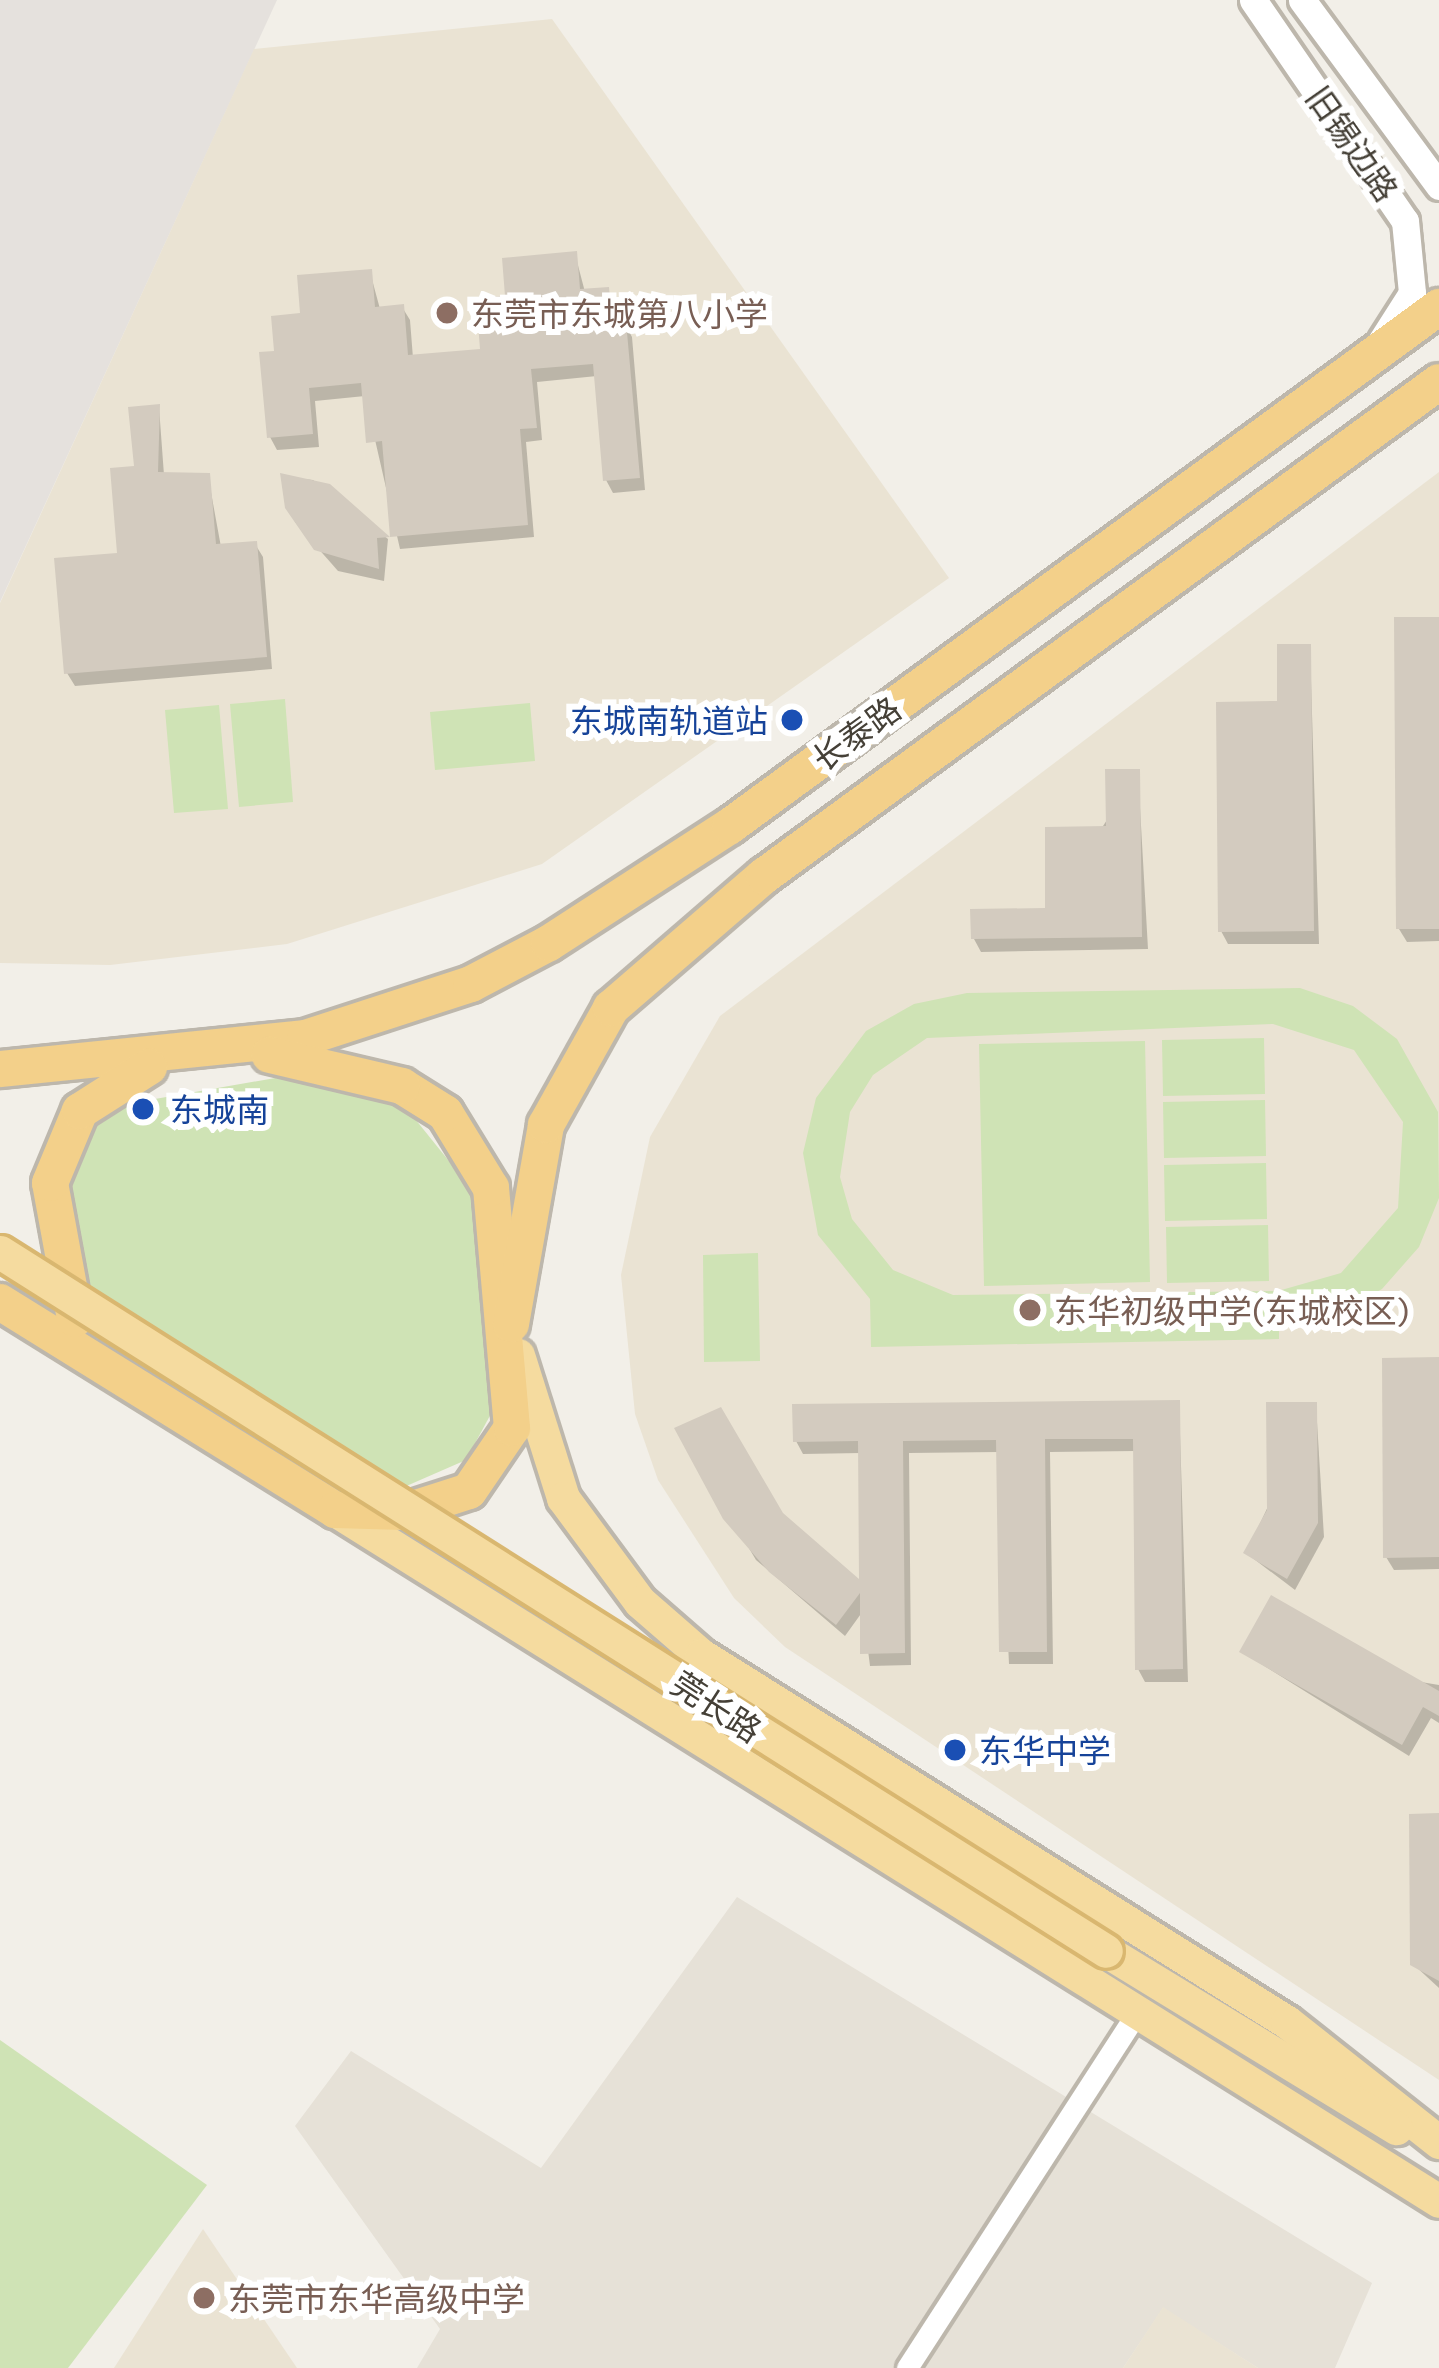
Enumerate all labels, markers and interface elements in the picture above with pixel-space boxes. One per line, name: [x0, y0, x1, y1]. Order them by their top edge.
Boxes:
street label: 旧锡边路: [1299, 78, 1407, 208]
place label: 东莞市东城第八小学: [471, 293, 768, 333]
marker: 东莞市东城第八小学: [434, 300, 460, 326]
street label: 长泰路: [804, 688, 908, 778]
place label: 东城南轨道站: [570, 700, 768, 740]
marker: 东城南轨道站: [779, 707, 805, 733]
place label: 东城南: [170, 1089, 269, 1129]
marker: 东城南: [127, 1093, 159, 1125]
place label: 东华初级中学(东城校区): [1054, 1290, 1409, 1330]
marker: 东华初级中学(东城校区): [1017, 1297, 1043, 1323]
street label: 莞长路: [665, 1662, 769, 1750]
place label: 东华中学: [979, 1730, 1111, 1770]
marker: 东华中学: [942, 1737, 968, 1763]
place label: 东莞市东华高级中学: [228, 2278, 525, 2318]
marker: 东莞市东华高级中学: [191, 2285, 217, 2311]

